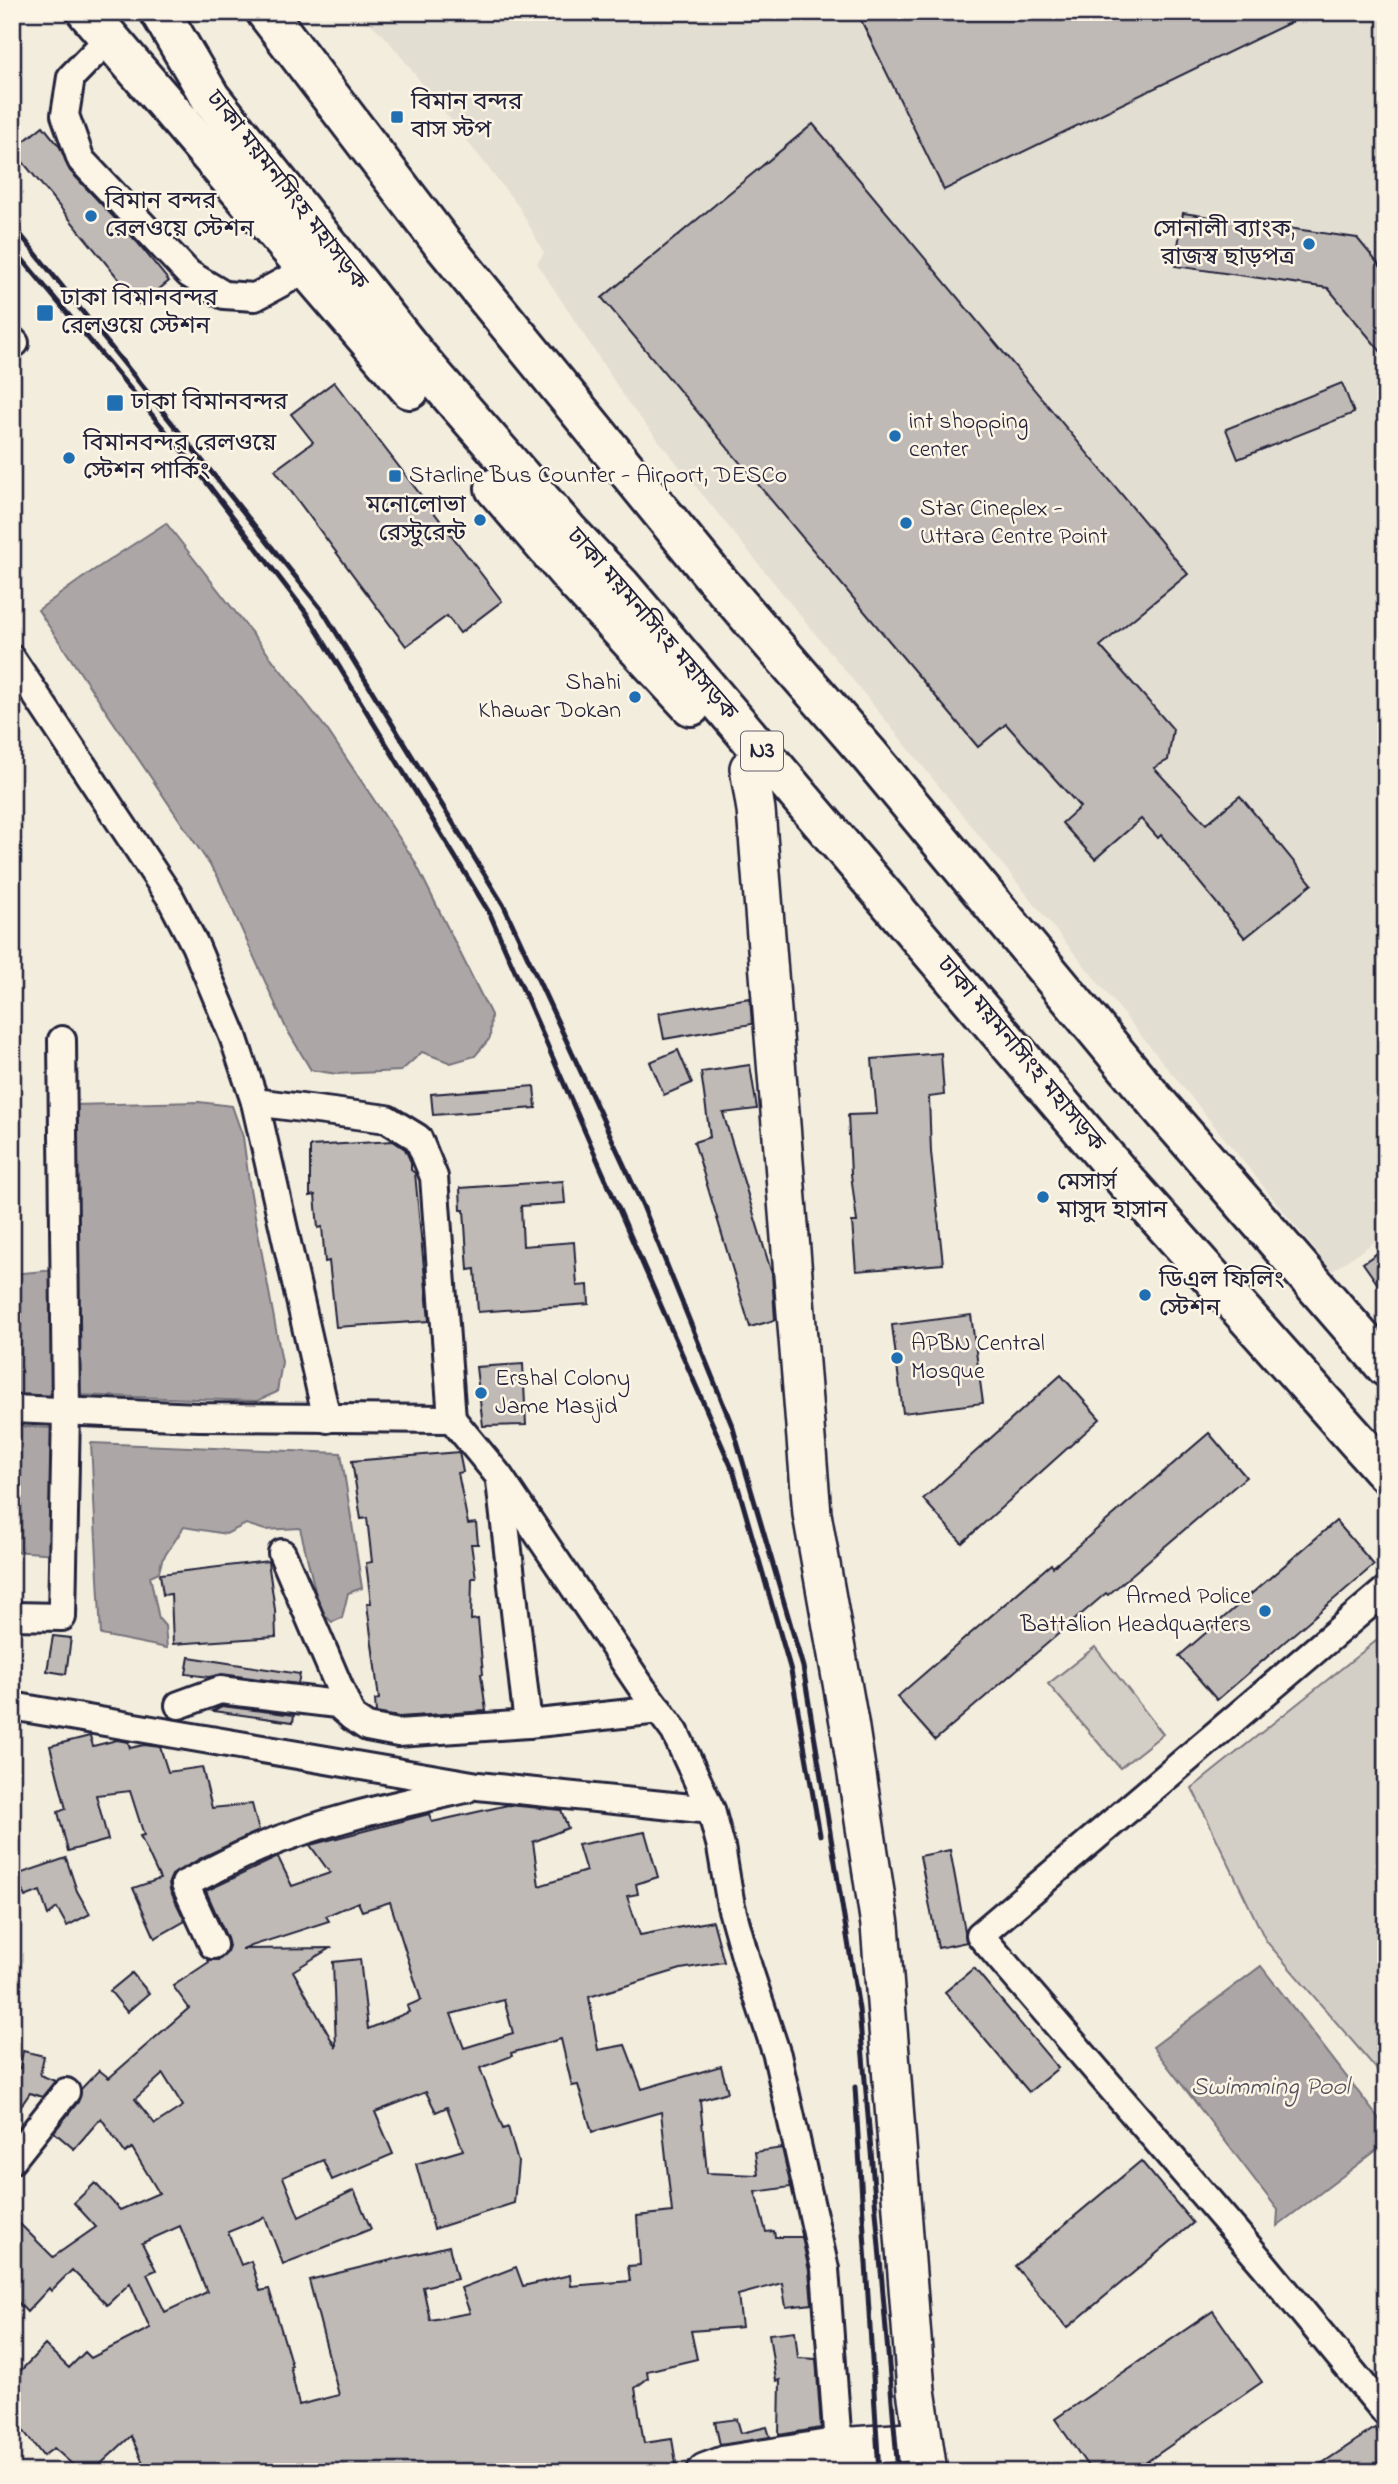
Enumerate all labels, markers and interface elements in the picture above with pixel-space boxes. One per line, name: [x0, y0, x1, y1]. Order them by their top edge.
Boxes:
street label: ঢাকা ময়মনসিংহ মহাসড়ক: [196, 82, 376, 299]
place label: বিমান বন্দর বাস স্টপ: [410, 86, 523, 149]
marker: বিমান বন্দর বাস স্টপ: [389, 109, 405, 125]
place label: বিমান বন্দর রেলওয়ে স্টেশন: [104, 185, 255, 248]
marker: বিমান বন্দর রেলওয়ে স্টেশন: [83, 208, 99, 224]
place label: সোনালী ব্যাংক, রাজস্ব ছাড়পত্র: [1153, 213, 1296, 276]
marker: সোনালী ব্যাংক, রাজস্ব ছাড়পত্র: [1301, 236, 1317, 252]
place label: ঢাকা বিমানবন্দর রেলওয়ে স্টেশন: [60, 282, 218, 345]
marker: ঢাকা বিমানবন্দর রেলওয়ে স্টেশন: [35, 303, 55, 323]
place label: ঢাকা বিমানবন্দর: [130, 386, 288, 421]
marker: ঢাকা বিমানবন্দর: [105, 393, 125, 413]
place label: int shopping center: [909, 405, 1028, 468]
place label: বিমানবন্দর রেলওয়ে স্টেশন পার্কিং: [82, 427, 277, 490]
marker: int shopping center: [887, 428, 903, 444]
marker: বিমানবন্দর রেলওয়ে স্টেশন পার্কিং: [61, 450, 77, 466]
place label: Starline Bus Counter - Airport, DESCo: [409, 459, 787, 494]
marker: Starline Bus Counter - Airport, DESCo: [387, 468, 403, 484]
place label: মনোলোভা রেস্টুরেন্ট: [365, 489, 467, 552]
place label: Star Cineplex - Uttara Centre Point: [920, 492, 1108, 555]
marker: মনোলোভা রেস্টুরেন্ট: [472, 512, 488, 528]
marker: Star Cineplex - Uttara Centre Point: [898, 515, 914, 531]
street label: ঢাকা ময়মনসিংহ মহাসড়ক: [556, 520, 745, 730]
place label: Shahi Khawar Dokan: [478, 666, 621, 729]
marker: Shahi Khawar Dokan: [627, 689, 643, 705]
road number: N3: [741, 732, 783, 771]
street label: ঢাকা ময়মনসিংহ মহাসড়ক: [927, 949, 1113, 1161]
place label: মেসার্স মাসুদ হাসান: [1056, 1166, 1168, 1229]
marker: মেসার্স মাসুদ হাসান: [1035, 1189, 1051, 1205]
place label: ডিএল ফিলিং স্টেশন: [1158, 1264, 1285, 1327]
marker: ডিএল ফিলিং স্টেশন: [1137, 1287, 1153, 1303]
place label: APBN Central Mosque: [911, 1327, 1045, 1390]
marker: APBN Central Mosque: [889, 1350, 905, 1366]
place label: Ershal Colony Jame Masjid: [495, 1362, 630, 1425]
marker: Ershal Colony Jame Masjid: [473, 1385, 489, 1401]
place label: Armed Police Battalion Headquarters: [1019, 1580, 1251, 1643]
marker: Armed Police Battalion Headquarters: [1257, 1603, 1273, 1619]
water label: Swimming Pool: [1191, 2069, 1352, 2107]

